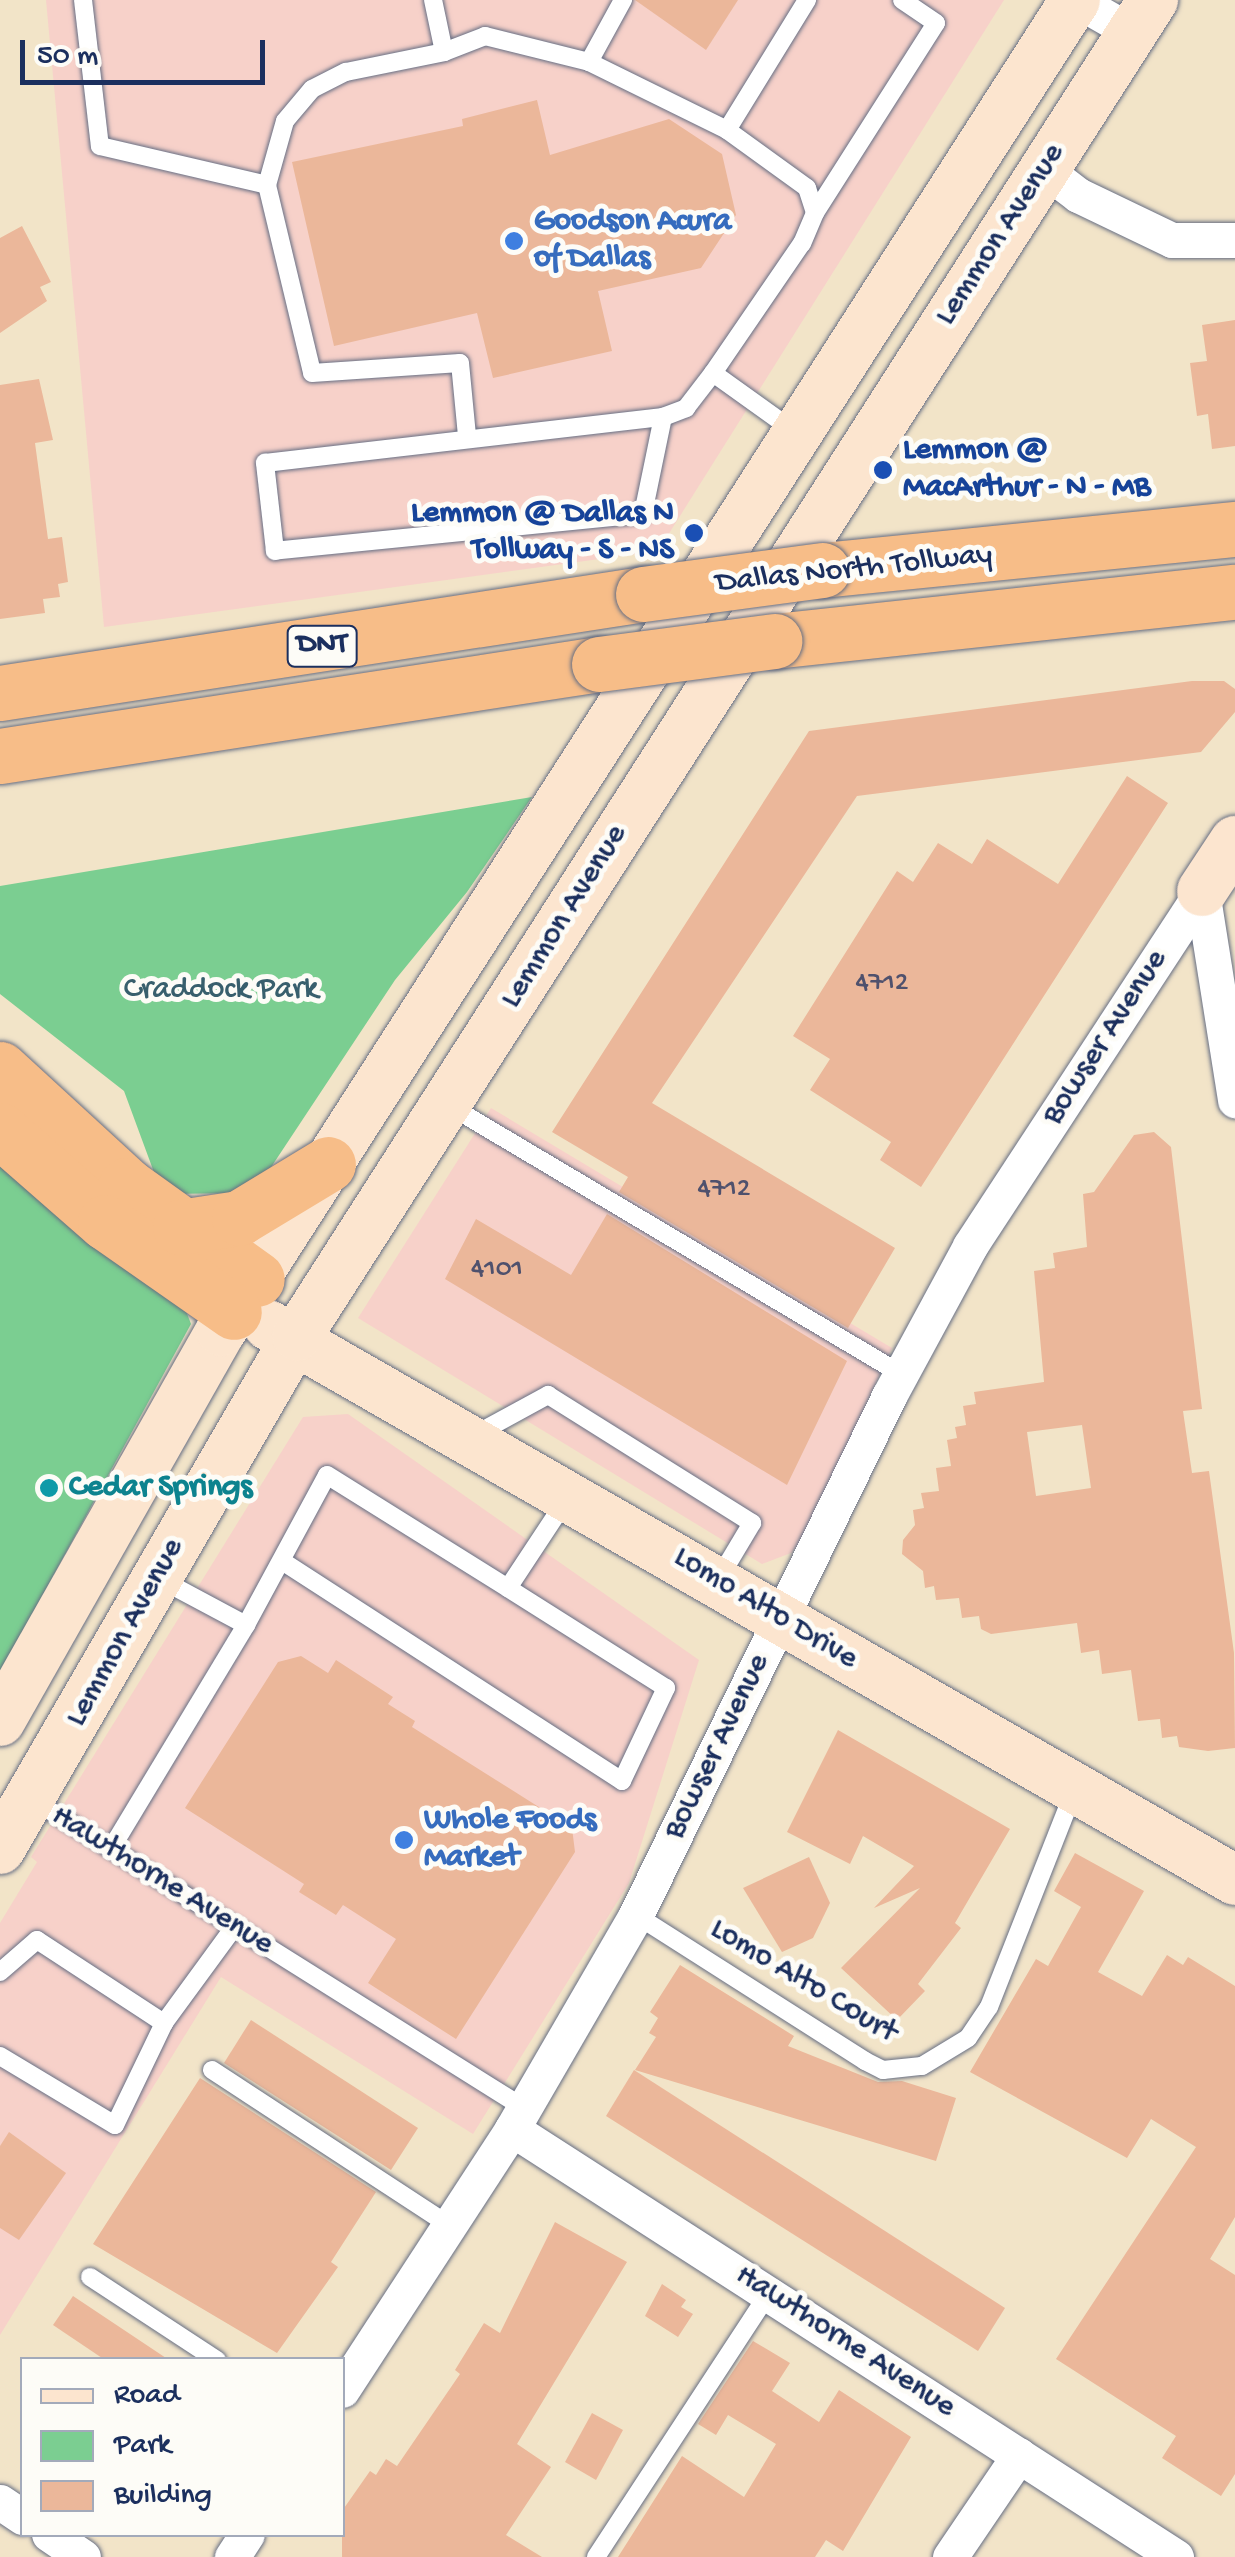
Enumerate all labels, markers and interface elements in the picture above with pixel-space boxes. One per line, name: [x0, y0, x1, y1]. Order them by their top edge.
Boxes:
scale bar: [25, 20, 270, 82]
text: 50 m: [37, 40, 98, 75]
street label: Lemmon Avenue: [928, 137, 1074, 333]
place label: Goodson Acura of Dallas: [534, 204, 731, 279]
marker: Goodson Acura of Dallas: [503, 230, 525, 252]
place label: Lemmon @ MacArthur - N - MB: [903, 433, 1150, 508]
marker: Lemmon @ MacArthur - N - MB: [872, 459, 894, 481]
place label: Lemmon @ Dallas N Tollway - S - NS: [411, 496, 674, 571]
marker: Lemmon @ Dallas N Tollway - S - NS: [683, 522, 705, 544]
street label: Dallas North Tollway: [714, 536, 994, 604]
road number: DNT: [284, 621, 360, 671]
street label: Lemmon Avenue: [493, 818, 637, 1016]
street label: Bowser Avenue: [1035, 943, 1177, 1133]
house number: 4712: [856, 967, 908, 1001]
park label: Craddock Park: [124, 971, 318, 1009]
house number: 4712: [698, 1173, 750, 1207]
house number: 4101: [471, 1253, 523, 1287]
place label: Cedar Springs: [69, 1469, 252, 1507]
marker: Cedar Springs: [38, 1477, 60, 1499]
street label: Lemmon Avenue: [58, 1532, 194, 1734]
street label: Lomo Alto Drive: [666, 1539, 864, 1679]
street label: Bowser Avenue: [657, 1648, 779, 1846]
street label: Hawthorne Avenue: [44, 1797, 280, 1965]
place label: Whole Foods Market: [424, 1803, 596, 1878]
marker: Whole Foods Market: [393, 1829, 415, 1851]
street label: Lomo Alto Court: [702, 1911, 904, 2053]
street label: Hawthorne Avenue: [728, 2257, 962, 2427]
legend: [20, 2357, 345, 2537]
text: Road: [114, 2379, 180, 2414]
text: Park: [114, 2429, 171, 2464]
text: Building: [114, 2479, 212, 2514]

